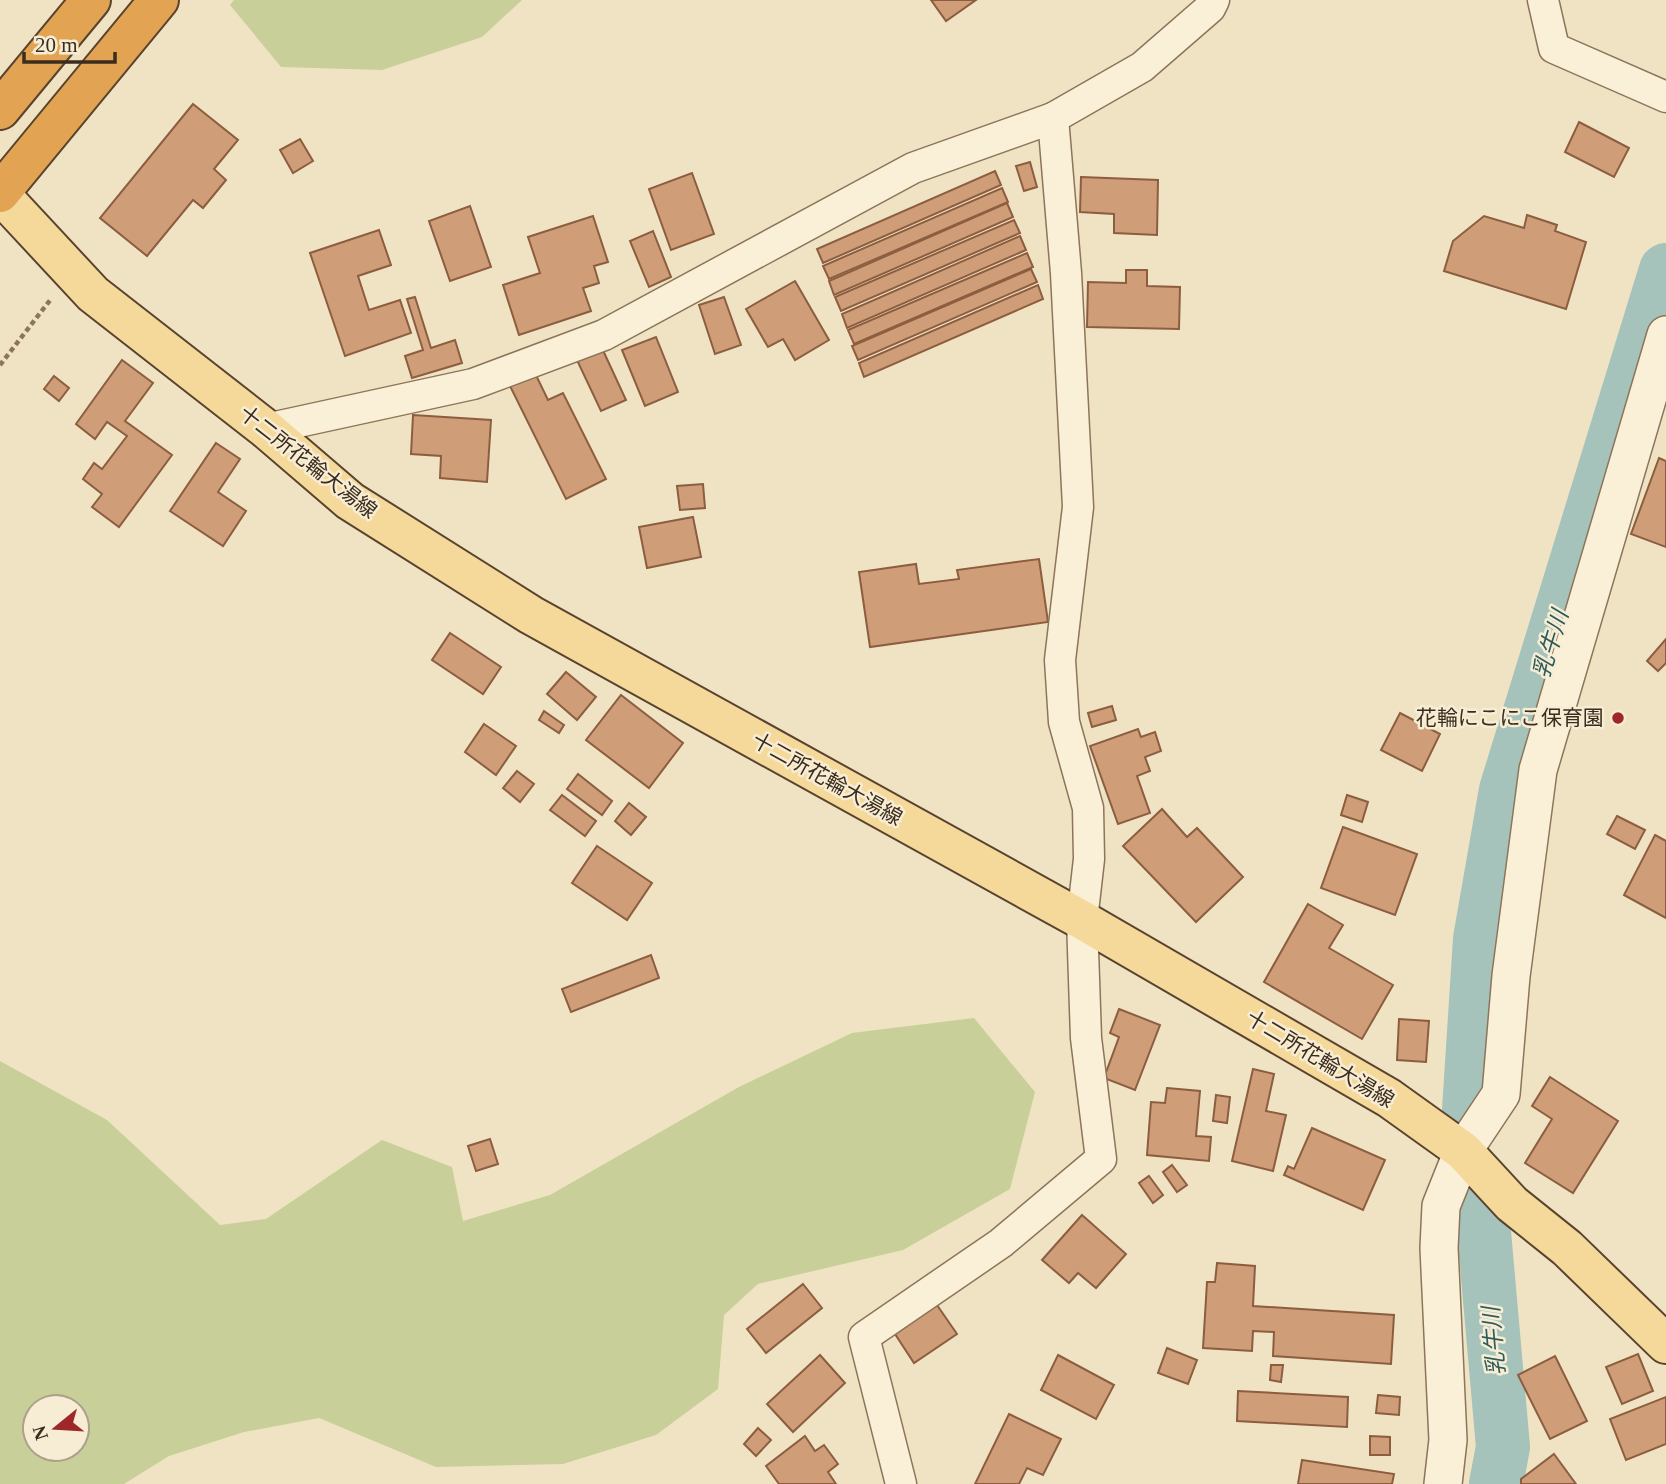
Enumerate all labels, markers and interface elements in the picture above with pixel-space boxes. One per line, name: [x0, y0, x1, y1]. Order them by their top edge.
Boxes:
scale bar: [24, 21, 116, 65]
text: 20 m: [35, 33, 78, 57]
street label: 十二所花輪大湯線: [234, 401, 382, 523]
water label: 乳牛川: [1529, 604, 1574, 681]
place label: 花輪にこにこ保育園: [1416, 706, 1604, 730]
marker: 花輪にこにこ保育園: [1610, 710, 1626, 726]
street label: 十二所花輪大湯線: [748, 728, 906, 830]
street label: 十二所花輪大湯線: [1242, 1005, 1398, 1113]
water label: 乳牛川: [1478, 1303, 1509, 1376]
north arrow: [21, 1393, 91, 1463]
text: N: [28, 1423, 52, 1443]

